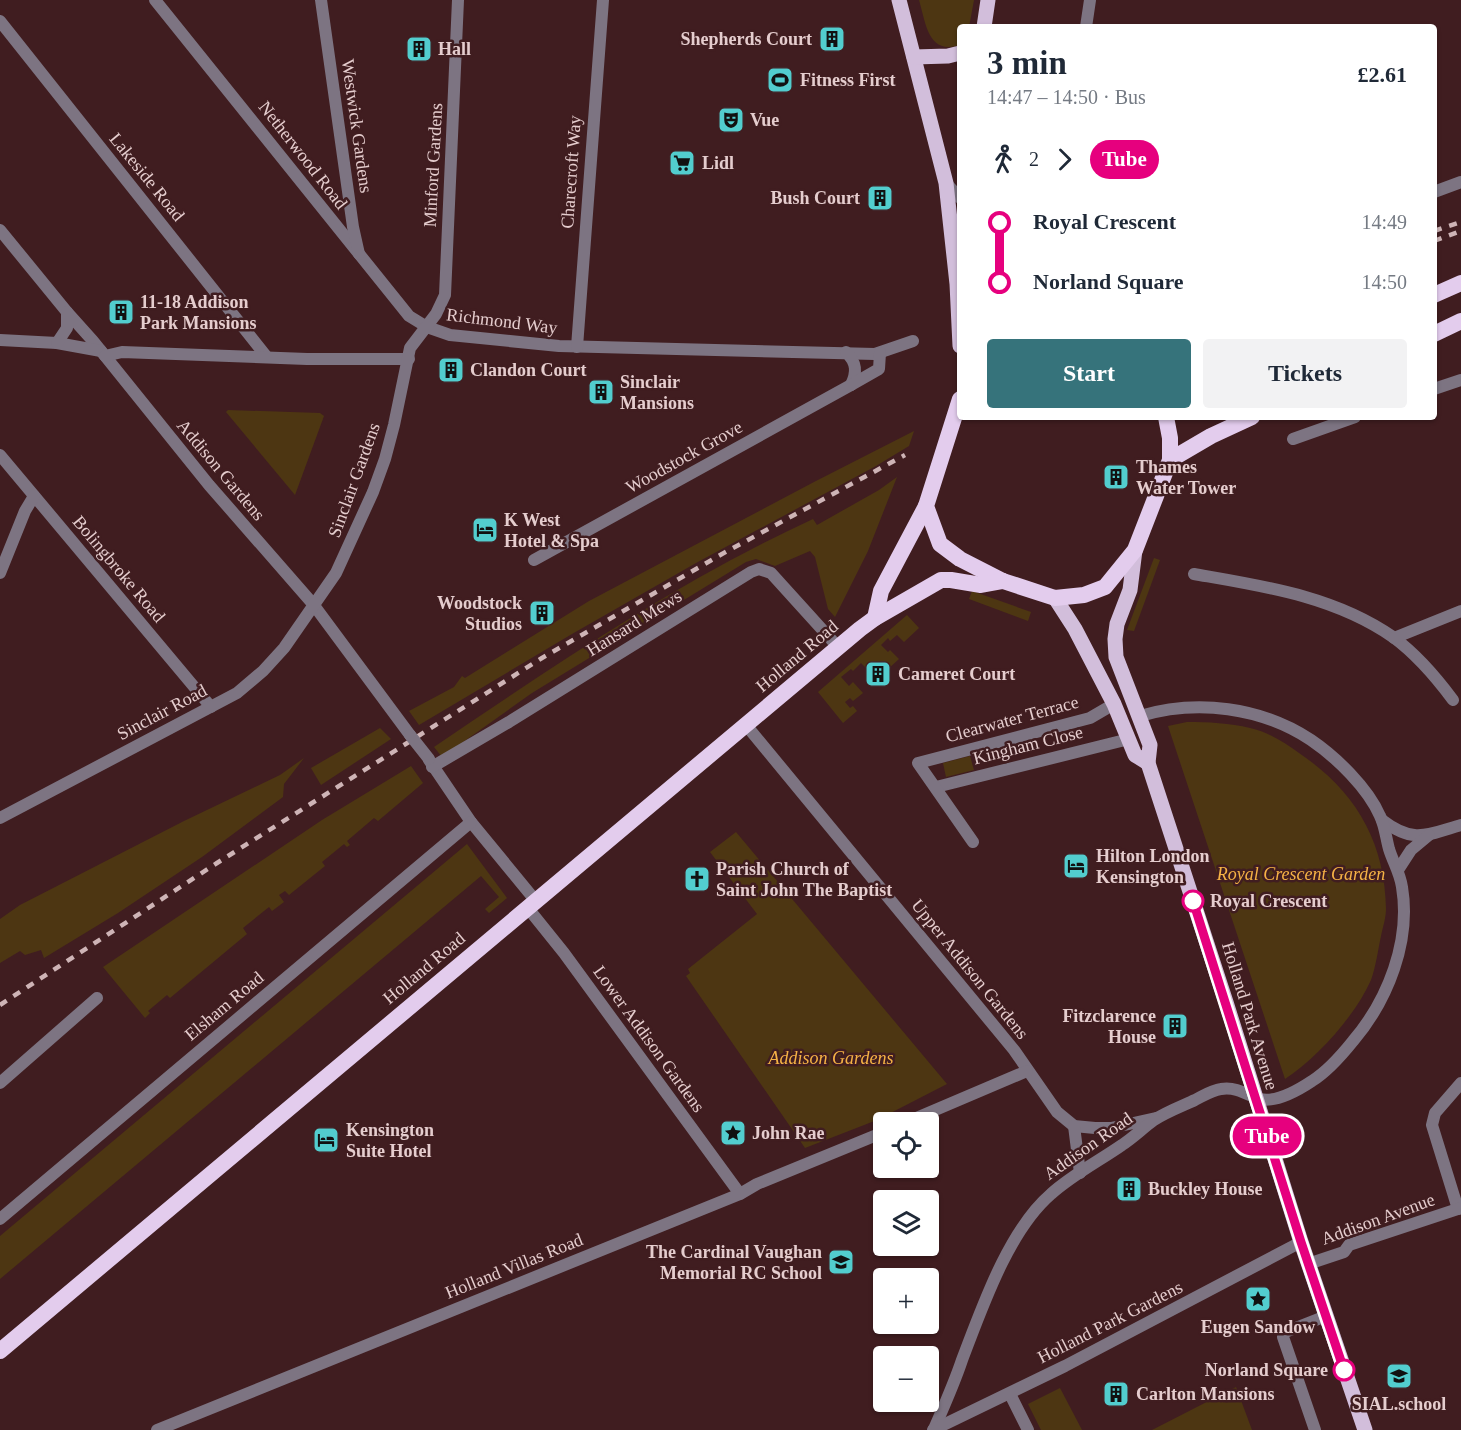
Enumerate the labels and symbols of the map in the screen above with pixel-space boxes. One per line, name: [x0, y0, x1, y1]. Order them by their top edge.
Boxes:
building icon: Shepherds Court: [817, 24, 847, 54]
place label: Shepherds Court: [680, 29, 812, 49]
building icon: Hall: [404, 34, 434, 64]
place label: Hall: [438, 39, 471, 59]
street label: Westwick Gardens: [338, 58, 376, 194]
sports icon: Fitness First: [765, 65, 795, 95]
place label: Fitness First: [800, 70, 895, 90]
street label: Netherwood Road: [255, 97, 351, 213]
street label: Minford Gardens: [420, 102, 446, 228]
theatre icon: Vue: [716, 105, 746, 135]
place label: Vue: [750, 110, 779, 130]
street label: Charecroft Way: [557, 115, 585, 229]
street label: Lakeside Road: [105, 129, 189, 225]
supermarket icon: Lidl: [667, 148, 697, 178]
place label: Lidl: [702, 153, 734, 173]
building icon: Bush Court: [865, 183, 895, 213]
place label: Bush Court: [770, 188, 860, 208]
place label: 11-18 Addison Park Mansions: [140, 292, 257, 333]
building icon: 11-18 Addison Park Mansions: [106, 297, 136, 327]
street label: Richmond Way: [445, 304, 559, 338]
building icon: Clandon Court: [436, 355, 466, 385]
place label: Clandon Court: [470, 360, 587, 380]
place label: Sinclair Mansions: [620, 372, 694, 413]
building icon: Sinclair Mansions: [586, 377, 616, 407]
street label: Addison Gardens: [173, 416, 269, 524]
street label: Woodstock Grove: [622, 417, 746, 497]
street label: Sinclair Gardens: [324, 420, 384, 540]
place label: Thames Water Tower: [1136, 457, 1236, 498]
building icon: Thames Water Tower: [1101, 462, 1131, 492]
place label: K West Hotel & Spa: [504, 510, 599, 551]
street label: Bolingbroke Road: [69, 512, 169, 626]
hotel icon: K West Hotel & Spa: [470, 515, 500, 545]
street label: Hansard Mews: [583, 586, 685, 660]
place label: Woodstock Studios: [437, 593, 522, 634]
building icon: Woodstock Studios: [527, 598, 557, 628]
street label: Holland Road: [752, 616, 842, 696]
building icon: Cameret Court: [863, 659, 893, 689]
place label: Cameret Court: [898, 664, 1015, 684]
street label: Sinclair Road: [114, 680, 210, 744]
street label: Clearwater Terrace: [943, 692, 1081, 746]
street label: Kingham Close: [971, 722, 1085, 768]
place label: Hilton London Kensington: [1096, 846, 1210, 887]
hotel icon: Hilton London Kensington: [1061, 851, 1091, 881]
place label: Parish Church of Saint John The Baptist: [716, 859, 892, 900]
church icon: Parish Church of Saint John The Baptist: [682, 864, 712, 894]
park label: Royal Crescent Garden: [1216, 864, 1385, 884]
marker: Royal Crescent: [1182, 890, 1204, 912]
place label: Royal Crescent: [1210, 891, 1327, 911]
street label: Upper Addison Gardens: [907, 895, 1033, 1043]
street label: Holland Road: [379, 928, 469, 1008]
street label: Holland Park Avenue: [1218, 940, 1282, 1092]
street label: Lower Addison Gardens: [589, 962, 709, 1116]
street label: Elsham Road: [181, 967, 267, 1045]
place label: Fitzclarence House: [1062, 1006, 1156, 1047]
building icon: Fitzclarence House: [1160, 1011, 1190, 1041]
park label: Addison Gardens: [768, 1048, 893, 1068]
street label: Addison Road: [1040, 1108, 1136, 1184]
line badge: Tube: [1225, 1116, 1309, 1156]
place icon: John Rae: [718, 1118, 748, 1148]
place label: Kensington Suite Hotel: [346, 1120, 434, 1161]
place label: John Rae: [752, 1123, 825, 1143]
hotel icon: Kensington Suite Hotel: [311, 1125, 341, 1155]
building icon: Buckley House: [1114, 1174, 1144, 1204]
place label: Buckley House: [1148, 1179, 1263, 1199]
street label: Addison Avenue: [1319, 1189, 1437, 1249]
street label: Holland Villas Road: [442, 1229, 586, 1303]
place label: The Cardinal Vaughan Memorial RC School: [646, 1242, 822, 1283]
school or university icon: The Cardinal Vaughan Memorial RC School: [826, 1247, 856, 1277]
street label: Holland Park Gardens: [1034, 1277, 1186, 1367]
place icon: Eugen Sandow: [1243, 1284, 1273, 1314]
place label: Eugen Sandow: [1201, 1317, 1315, 1337]
marker: Norland Square: [1333, 1359, 1355, 1381]
place label: Norland Square: [1205, 1360, 1328, 1380]
school or university icon: SIAL.school: [1384, 1361, 1414, 1391]
building icon: Carlton Mansions: [1101, 1379, 1131, 1409]
place label: Carlton Mansions: [1136, 1384, 1275, 1404]
place label: SIAL.school: [1352, 1394, 1446, 1414]

